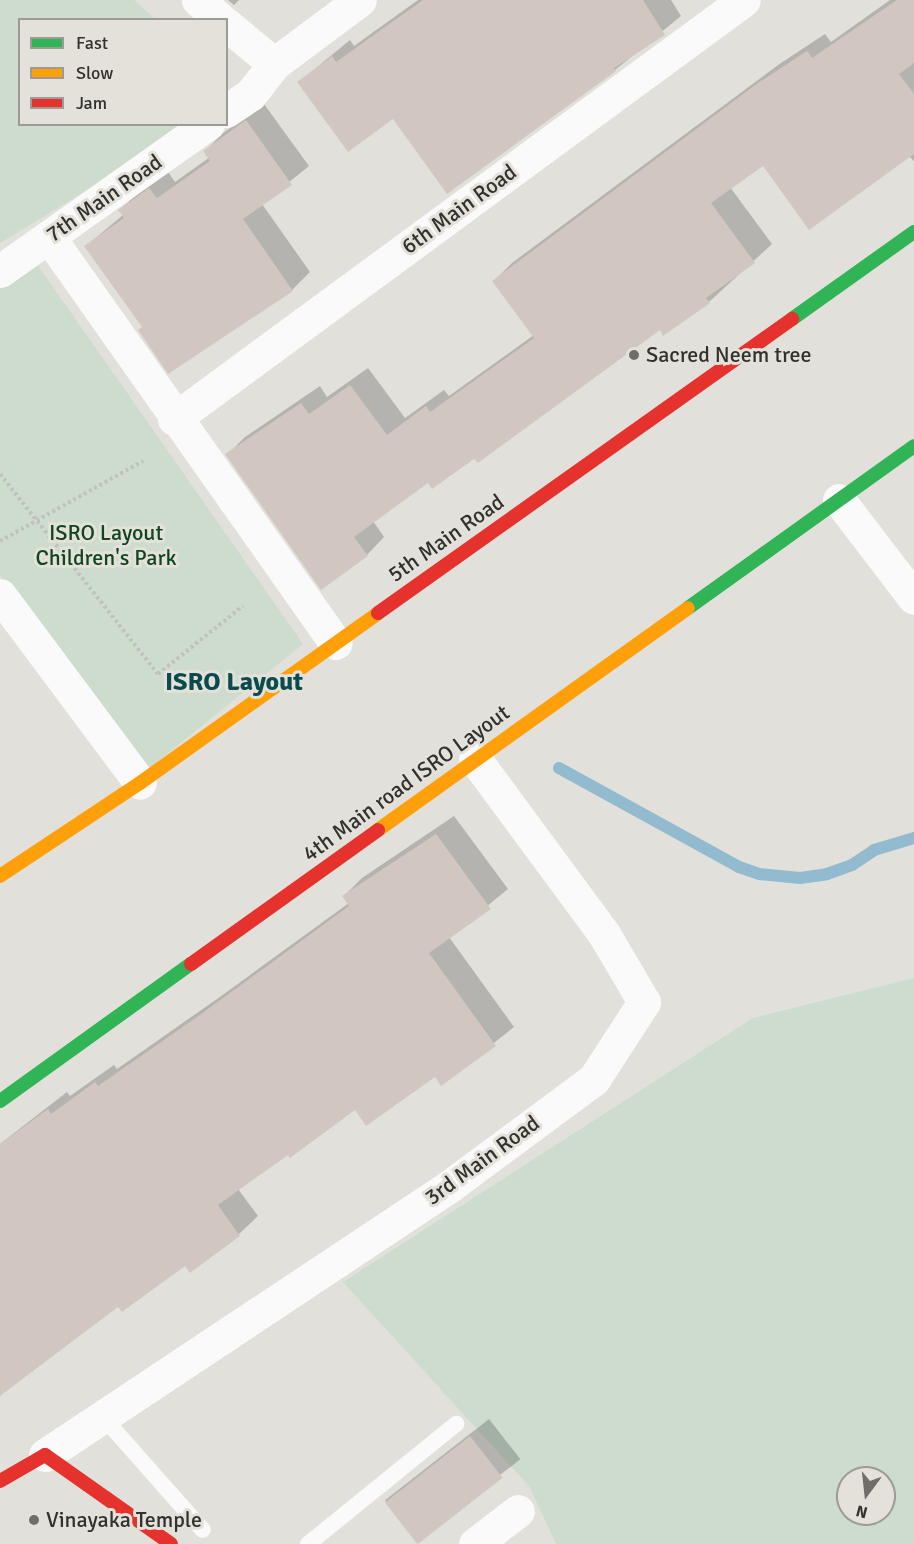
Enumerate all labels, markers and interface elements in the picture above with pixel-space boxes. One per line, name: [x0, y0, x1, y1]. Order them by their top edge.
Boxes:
legend: [18, 18, 228, 126]
text: Fast: [76, 32, 108, 54]
text: Slow: [76, 62, 113, 84]
text: Jam: [76, 92, 107, 114]
street label: 7th Main Road: [41, 148, 167, 248]
street label: 6th Main Road: [397, 159, 521, 259]
place label: Sacred Neem tree: [646, 342, 812, 368]
marker: Sacred Neem tree: [627, 348, 641, 362]
street label: 5th Main Road: [383, 488, 509, 588]
park label: ISRO Layout Children's Park: [35, 519, 177, 570]
district label: ISRO Layout: [165, 667, 303, 699]
street label: 4th Main road ISRO Layout: [297, 699, 515, 867]
street label: 3rd Main Road: [420, 1110, 544, 1210]
north arrow: [836, 1466, 896, 1526]
text: N: [854, 1500, 870, 1523]
place label: Vinayaka Temple: [46, 1507, 202, 1533]
marker: Vinayaka Temple: [27, 1513, 41, 1527]

